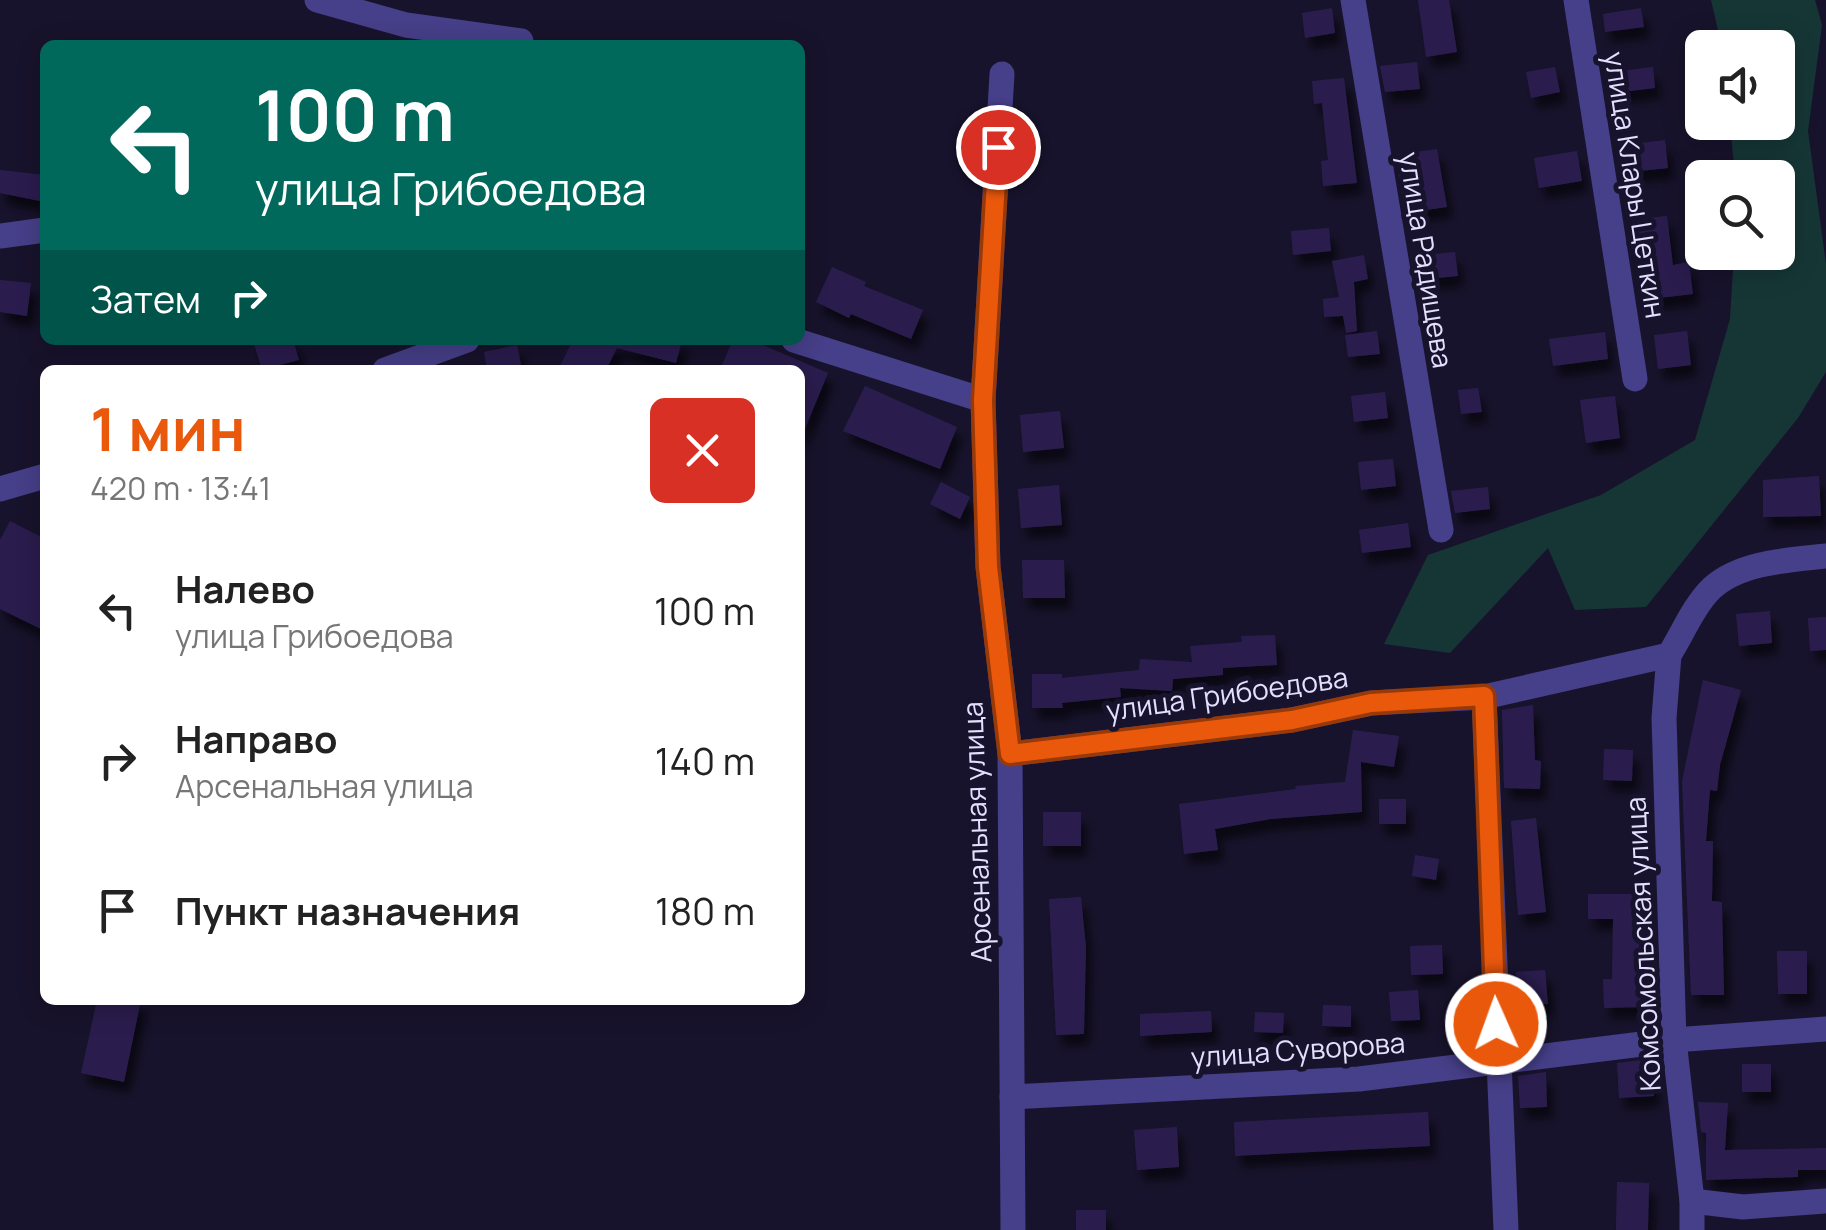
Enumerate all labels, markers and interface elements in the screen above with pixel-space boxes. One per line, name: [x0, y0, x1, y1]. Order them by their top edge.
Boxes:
map controls: [1685, 30, 1795, 270]
button: sound: [1685, 30, 1795, 140]
street label: улица Клары Цеткин: [1596, 49, 1676, 321]
text: 100 m: [255, 66, 455, 162]
icon: left: [90, 80, 220, 210]
pin: [956, 105, 1041, 190]
icon: arrive: [971, 120, 1026, 175]
street label: улица Радищева: [1391, 149, 1463, 371]
text: улица Грибоедова: [255, 157, 647, 219]
button: search: [1685, 160, 1795, 270]
icon: right: [221, 270, 276, 325]
text: Затем: [90, 272, 201, 324]
text: 1 мин: [90, 387, 246, 469]
button: close: [650, 398, 755, 503]
text: 420 m · 13:41: [90, 466, 271, 510]
text: Налево: [175, 562, 315, 614]
icon: left: [90, 583, 145, 638]
text: 100 m: [654, 584, 755, 636]
text: улица Грибоедова: [175, 614, 454, 658]
street label: улица Грибоедова: [1104, 657, 1350, 729]
street label: Арсенальная улица: [952, 701, 1000, 963]
text: Направо: [175, 712, 337, 764]
icon: right: [90, 733, 145, 788]
text: 140 m: [655, 734, 755, 786]
text: Арсенальная улица: [175, 764, 474, 808]
street label: Комсомольская улица: [1615, 796, 1669, 1092]
icon: arrive: [90, 883, 145, 938]
text: Пункт назначения: [175, 884, 520, 936]
text: 180 m: [655, 884, 755, 936]
position arrow: [1444, 972, 1548, 1076]
street label: улица Суворова: [1189, 1023, 1406, 1075]

